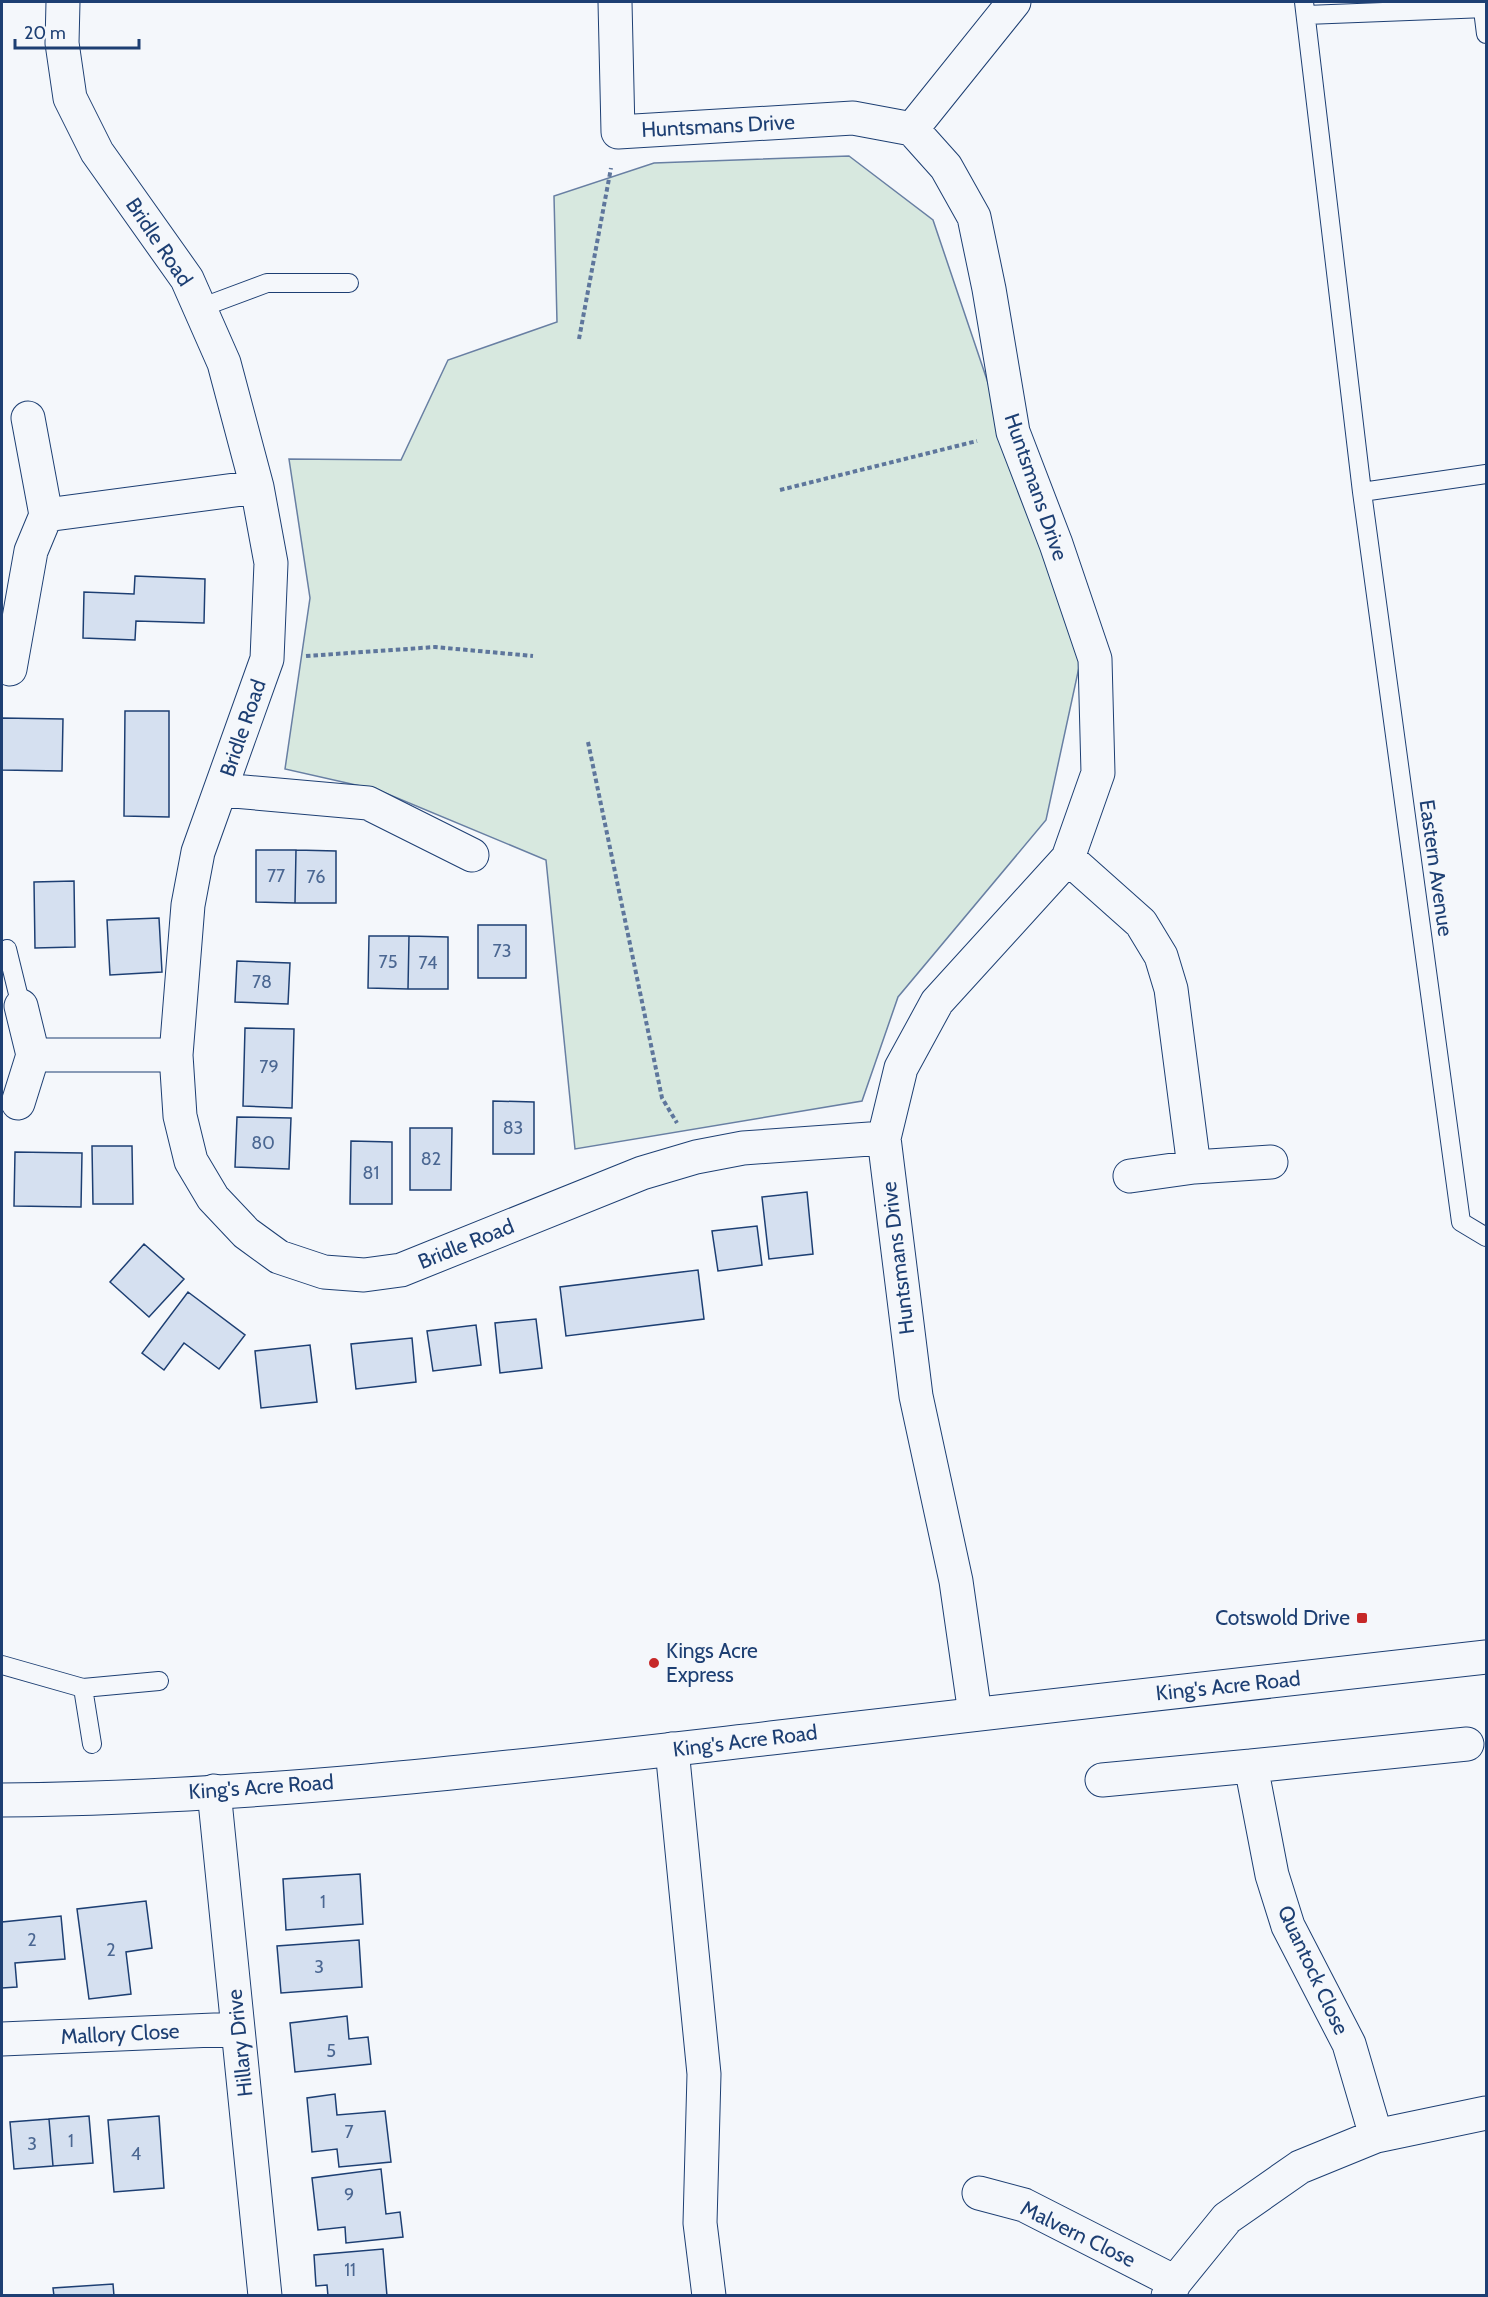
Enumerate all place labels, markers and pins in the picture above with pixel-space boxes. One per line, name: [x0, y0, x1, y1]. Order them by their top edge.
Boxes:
place label: Cotswold Drive: [1215, 1605, 1350, 1630]
marker: Cotswold Drive: [1355, 1611, 1369, 1625]
place label: Kings Acre Express: [666, 1638, 758, 1687]
marker: Kings Acre Express: [647, 1656, 661, 1670]

